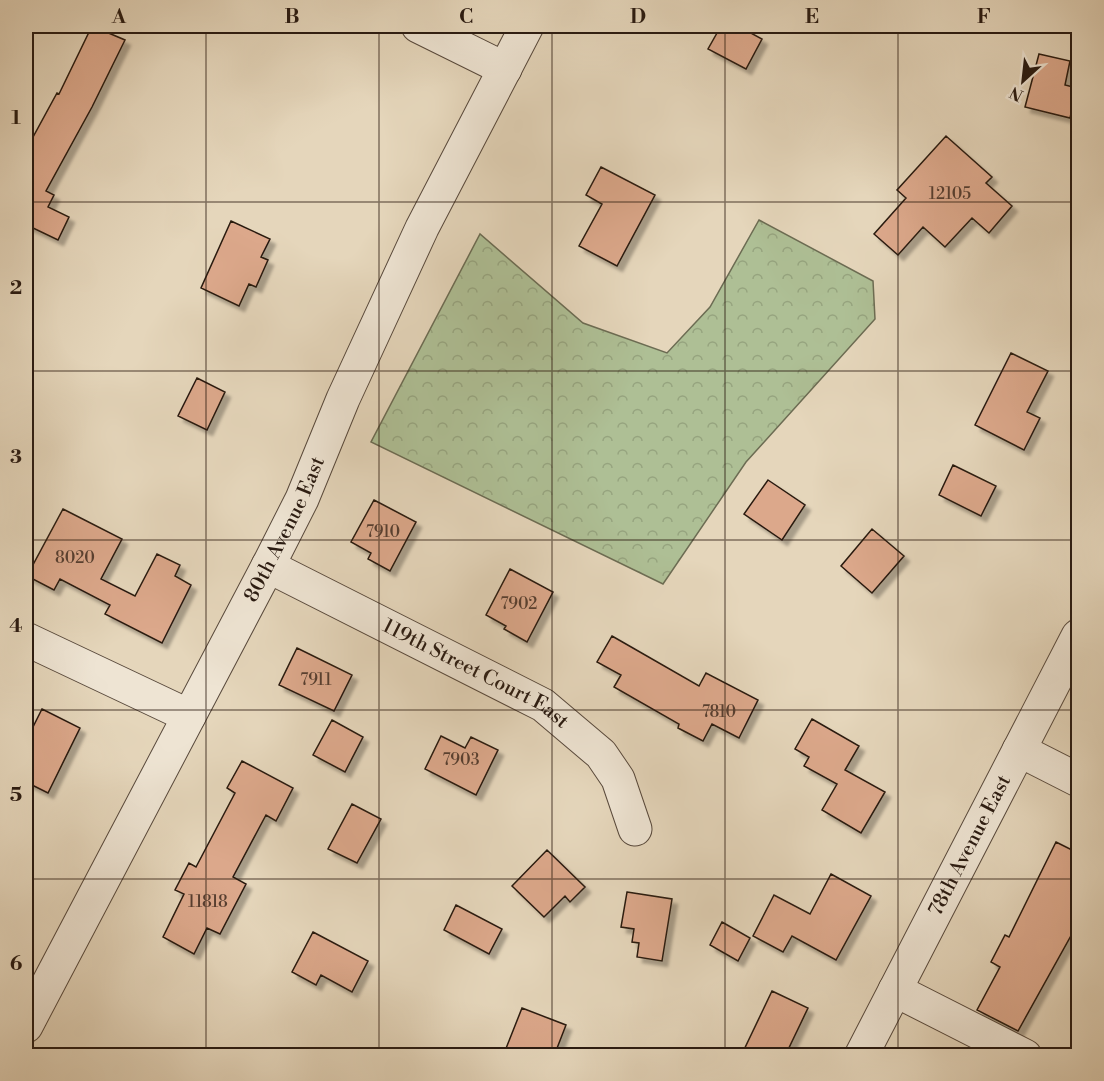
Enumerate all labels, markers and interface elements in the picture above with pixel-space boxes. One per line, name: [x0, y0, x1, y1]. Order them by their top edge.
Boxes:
text: A: [111, 5, 127, 30]
text: B: [284, 5, 300, 30]
text: C: [459, 5, 473, 30]
text: D: [630, 5, 646, 30]
text: E: [805, 5, 819, 30]
text: F: [977, 5, 991, 30]
north arrow: [993, 51, 1053, 111]
text: N: [1006, 82, 1027, 105]
text: 1: [11, 106, 21, 131]
house number: 12105: [929, 184, 971, 204]
text: 2: [10, 276, 22, 301]
text: 3: [10, 445, 22, 470]
street label: 80th Avenue East: [239, 453, 330, 607]
house number: 7910: [366, 522, 400, 542]
house number: 8020: [55, 548, 95, 568]
house number: 7902: [501, 594, 537, 614]
street label: 119th Street Court East: [378, 613, 574, 734]
text: 4: [9, 614, 23, 639]
house number: 7911: [300, 670, 332, 690]
house number: 7810: [702, 702, 736, 722]
house number: 7903: [443, 750, 480, 770]
street label: 78th Avenue East: [923, 771, 1017, 920]
text: 5: [10, 783, 22, 808]
house number: 11818: [188, 892, 228, 912]
text: 6: [10, 952, 23, 977]

